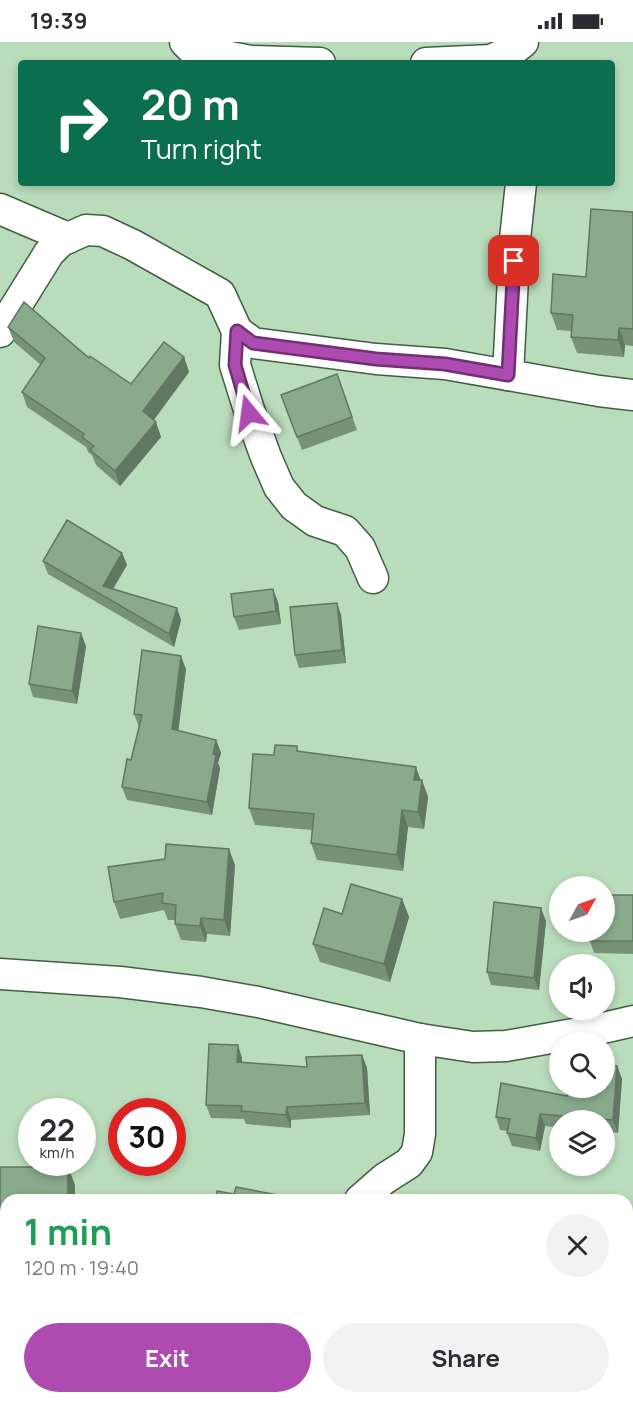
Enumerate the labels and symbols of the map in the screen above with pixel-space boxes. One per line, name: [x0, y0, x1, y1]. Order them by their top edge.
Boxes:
pin: [488, 235, 539, 286]
position arrow: [217, 381, 281, 445]
north arrow: [549, 876, 615, 942]
speed limit sign: 30: [108, 1098, 186, 1176]

